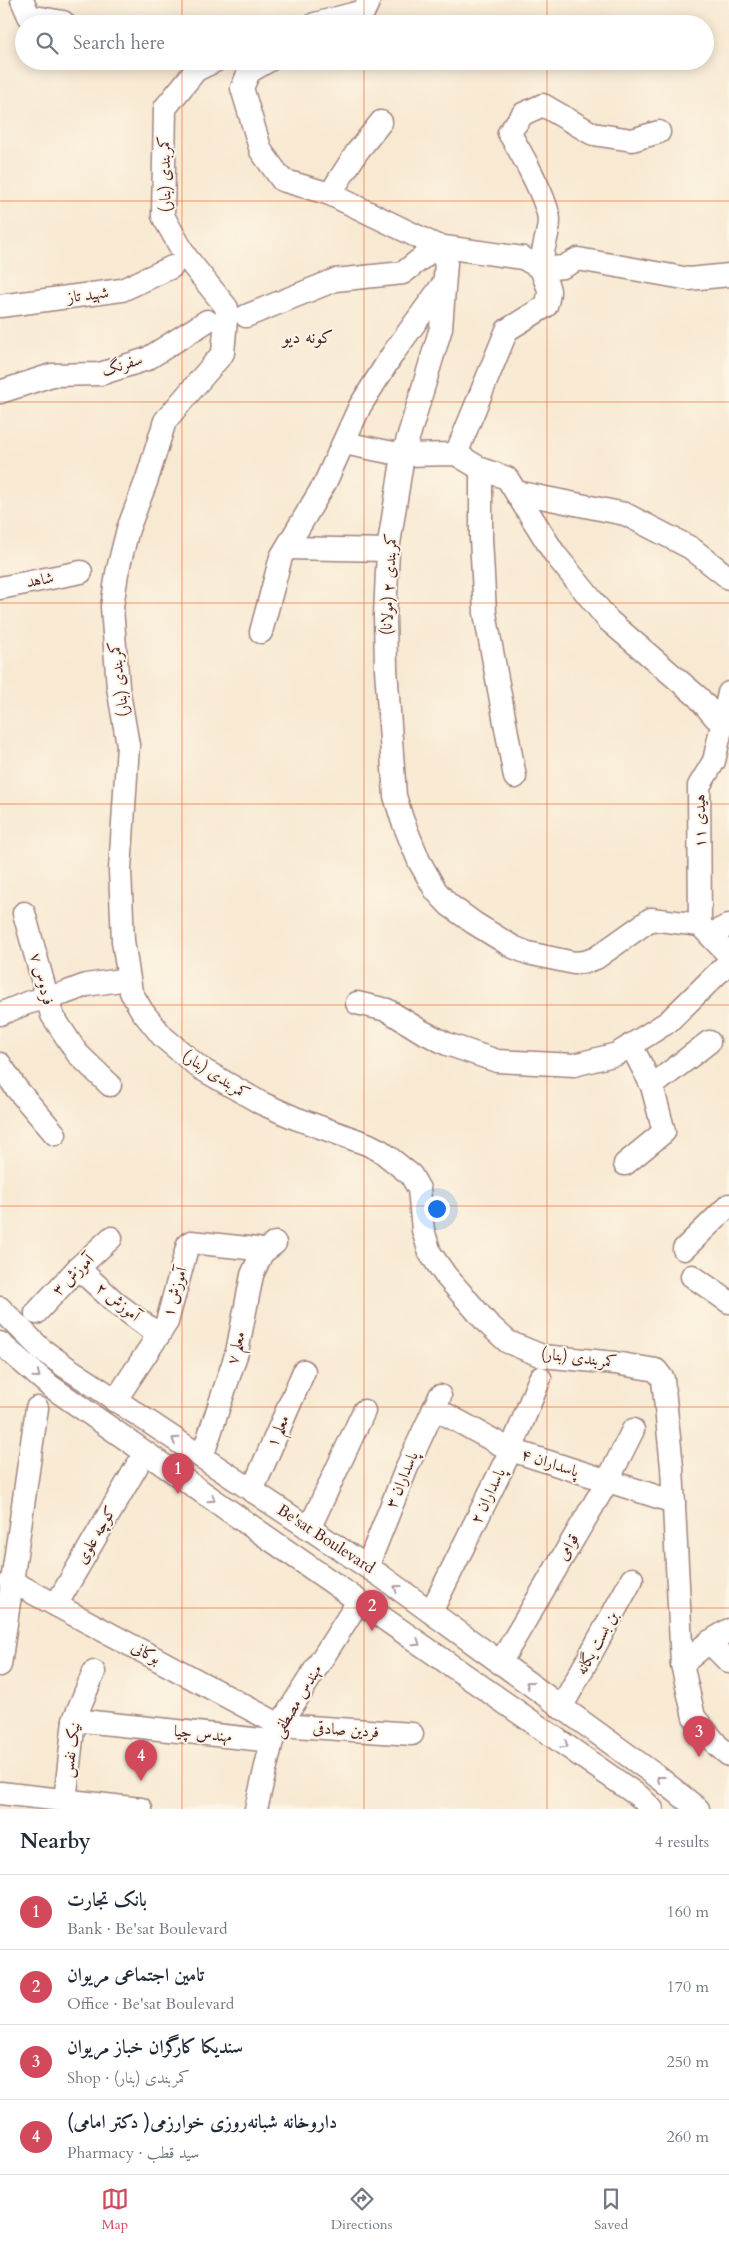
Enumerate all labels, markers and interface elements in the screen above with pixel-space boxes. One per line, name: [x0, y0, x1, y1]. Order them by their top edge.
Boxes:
search box: [15, 15, 714, 70]
icon: search: [33, 29, 61, 57]
text: Search here: [73, 30, 165, 56]
street label: کمربندی (بنار): [153, 136, 177, 212]
street label: شهید تاز: [64, 282, 110, 309]
district label: کونه دیو: [281, 325, 333, 350]
street label: سفرنگ: [99, 348, 145, 382]
street label: کمربندی ۲ (مولانا): [375, 532, 403, 636]
street label: شاهد: [24, 567, 56, 593]
street label: کمربندی (بنار): [103, 640, 135, 718]
street label: هیدی ۱۱: [689, 794, 711, 848]
street label: فردوس ۷: [24, 950, 60, 1008]
street label: کمربندی (بنار): [178, 1045, 254, 1105]
your location: [424, 1196, 450, 1222]
street label: آموزش ۳: [47, 1248, 100, 1301]
street label: آموزش ۱: [157, 1263, 193, 1320]
street label: آموزش ۲: [91, 1277, 146, 1328]
street label: معلم ۷: [221, 1329, 256, 1368]
street label: کمربندی (بنار): [540, 1342, 618, 1374]
one-way arrow: [31, 1370, 40, 1378]
street label: معلم ۱: [261, 1411, 299, 1453]
one-way arrow: [171, 1436, 180, 1446]
street label: پاسداران ۴: [518, 1443, 583, 1483]
street label: پاسداران ۳: [380, 1447, 424, 1512]
pin: 1: [162, 1453, 194, 1494]
street label: پاسداران ۲: [465, 1464, 511, 1528]
one-way arrow: [206, 1493, 216, 1502]
street label: Be'sat Boulevard: [273, 1499, 380, 1579]
street label: کوچه علوی: [71, 1502, 121, 1568]
street label: قوامی: [552, 1530, 584, 1564]
one-way arrow: [393, 1585, 403, 1594]
pin: 2: [356, 1590, 388, 1631]
street label: بن بست یگانه: [570, 1607, 624, 1679]
street label: بوکانی: [127, 1636, 165, 1670]
one-way arrow: [411, 1637, 421, 1646]
street label: مهندس مصطفی: [267, 1661, 327, 1741]
one-way arrow: [526, 1681, 535, 1689]
pin: 3: [683, 1716, 715, 1757]
street label: فردین صادقی: [312, 1717, 380, 1743]
street label: مهندس چیا: [173, 1720, 233, 1748]
street label: نیک نفس: [56, 1721, 86, 1779]
one-way arrow: [559, 1739, 569, 1748]
pin: 4: [125, 1740, 157, 1781]
one-way arrow: [656, 1776, 666, 1785]
text: Nearby: [20, 1827, 91, 1856]
text: 4 results: [655, 1831, 709, 1853]
text: بانک تجارت: [67, 1887, 147, 1913]
text: 1: [32, 1901, 40, 1923]
text: 160 m: [667, 1901, 709, 1923]
text: Bank · Be'sat Boulevard: [67, 1918, 228, 1940]
text: تامین اجتماعی مریوان: [67, 1962, 204, 1988]
text: 2: [32, 1976, 40, 1998]
text: 170 m: [667, 1976, 709, 1998]
text: Office · Be'sat Boulevard: [67, 1993, 234, 2015]
text: سندیکا کارگران خباز مریوان: [67, 2034, 243, 2060]
text: 3: [32, 2051, 40, 2073]
text: 250 m: [667, 2051, 709, 2073]
text: Shop · کمربندی (بنار): [67, 2067, 190, 2089]
text: داروخانه شبانه‌روزی خوارزمی( دکتر امامی): [67, 2109, 337, 2135]
text: 4: [32, 2126, 40, 2148]
text: 260 m: [667, 2126, 709, 2148]
text: Pharmacy · سید قطب: [67, 2142, 199, 2164]
tab: Map: [101, 2185, 129, 2234]
tab: Directions: [331, 2185, 392, 2234]
tab: Saved: [594, 2185, 628, 2234]

